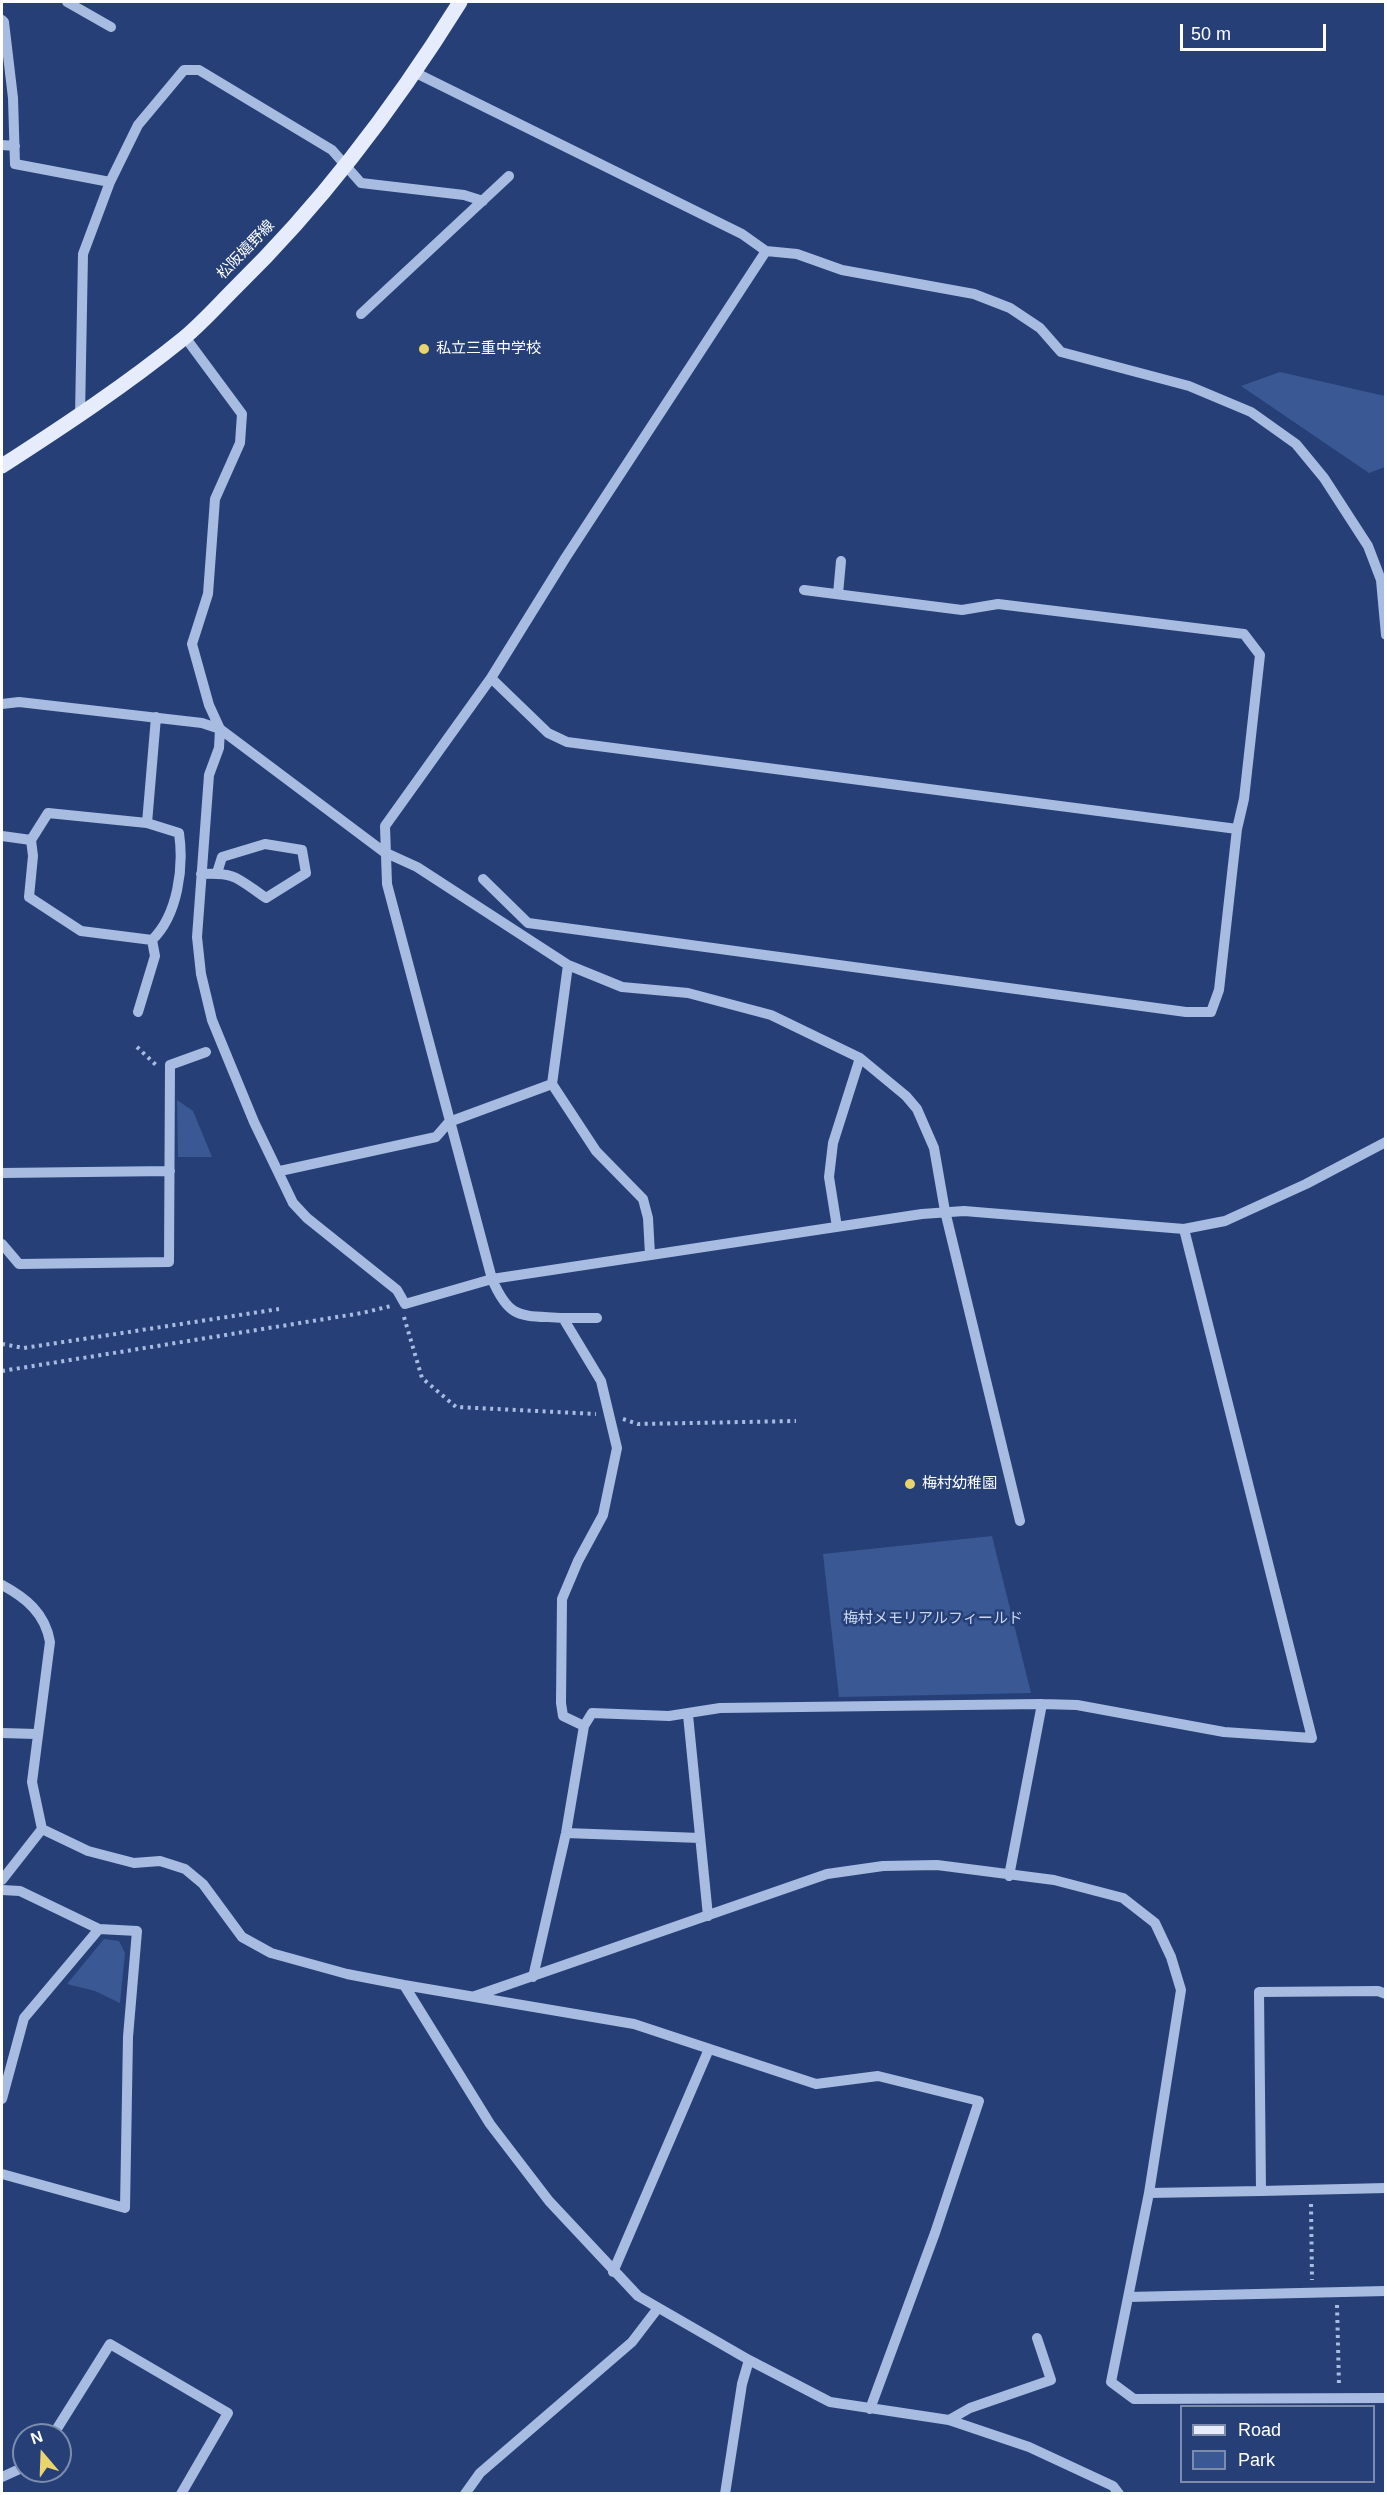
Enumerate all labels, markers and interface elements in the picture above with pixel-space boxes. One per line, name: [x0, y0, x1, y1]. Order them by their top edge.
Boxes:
scale bar: [1183, 12, 1328, 50]
text: 50 m: [1191, 24, 1231, 44]
street label: 松阪嬉野線: [213, 217, 279, 283]
place label: 私立三重中学校: [436, 340, 541, 358]
marker: 私立三重中学校: [417, 342, 431, 356]
place label: 梅村幼稚園: [922, 1475, 997, 1493]
marker: 梅村幼稚園: [903, 1477, 917, 1491]
park label: 梅村メモリアルフィールド: [843, 1610, 1023, 1628]
legend: [1180, 2405, 1375, 2483]
text: Road: [1238, 2420, 1281, 2440]
north arrow: [12, 2423, 72, 2483]
text: N: [28, 2427, 45, 2447]
text: Park: [1238, 2450, 1275, 2470]

